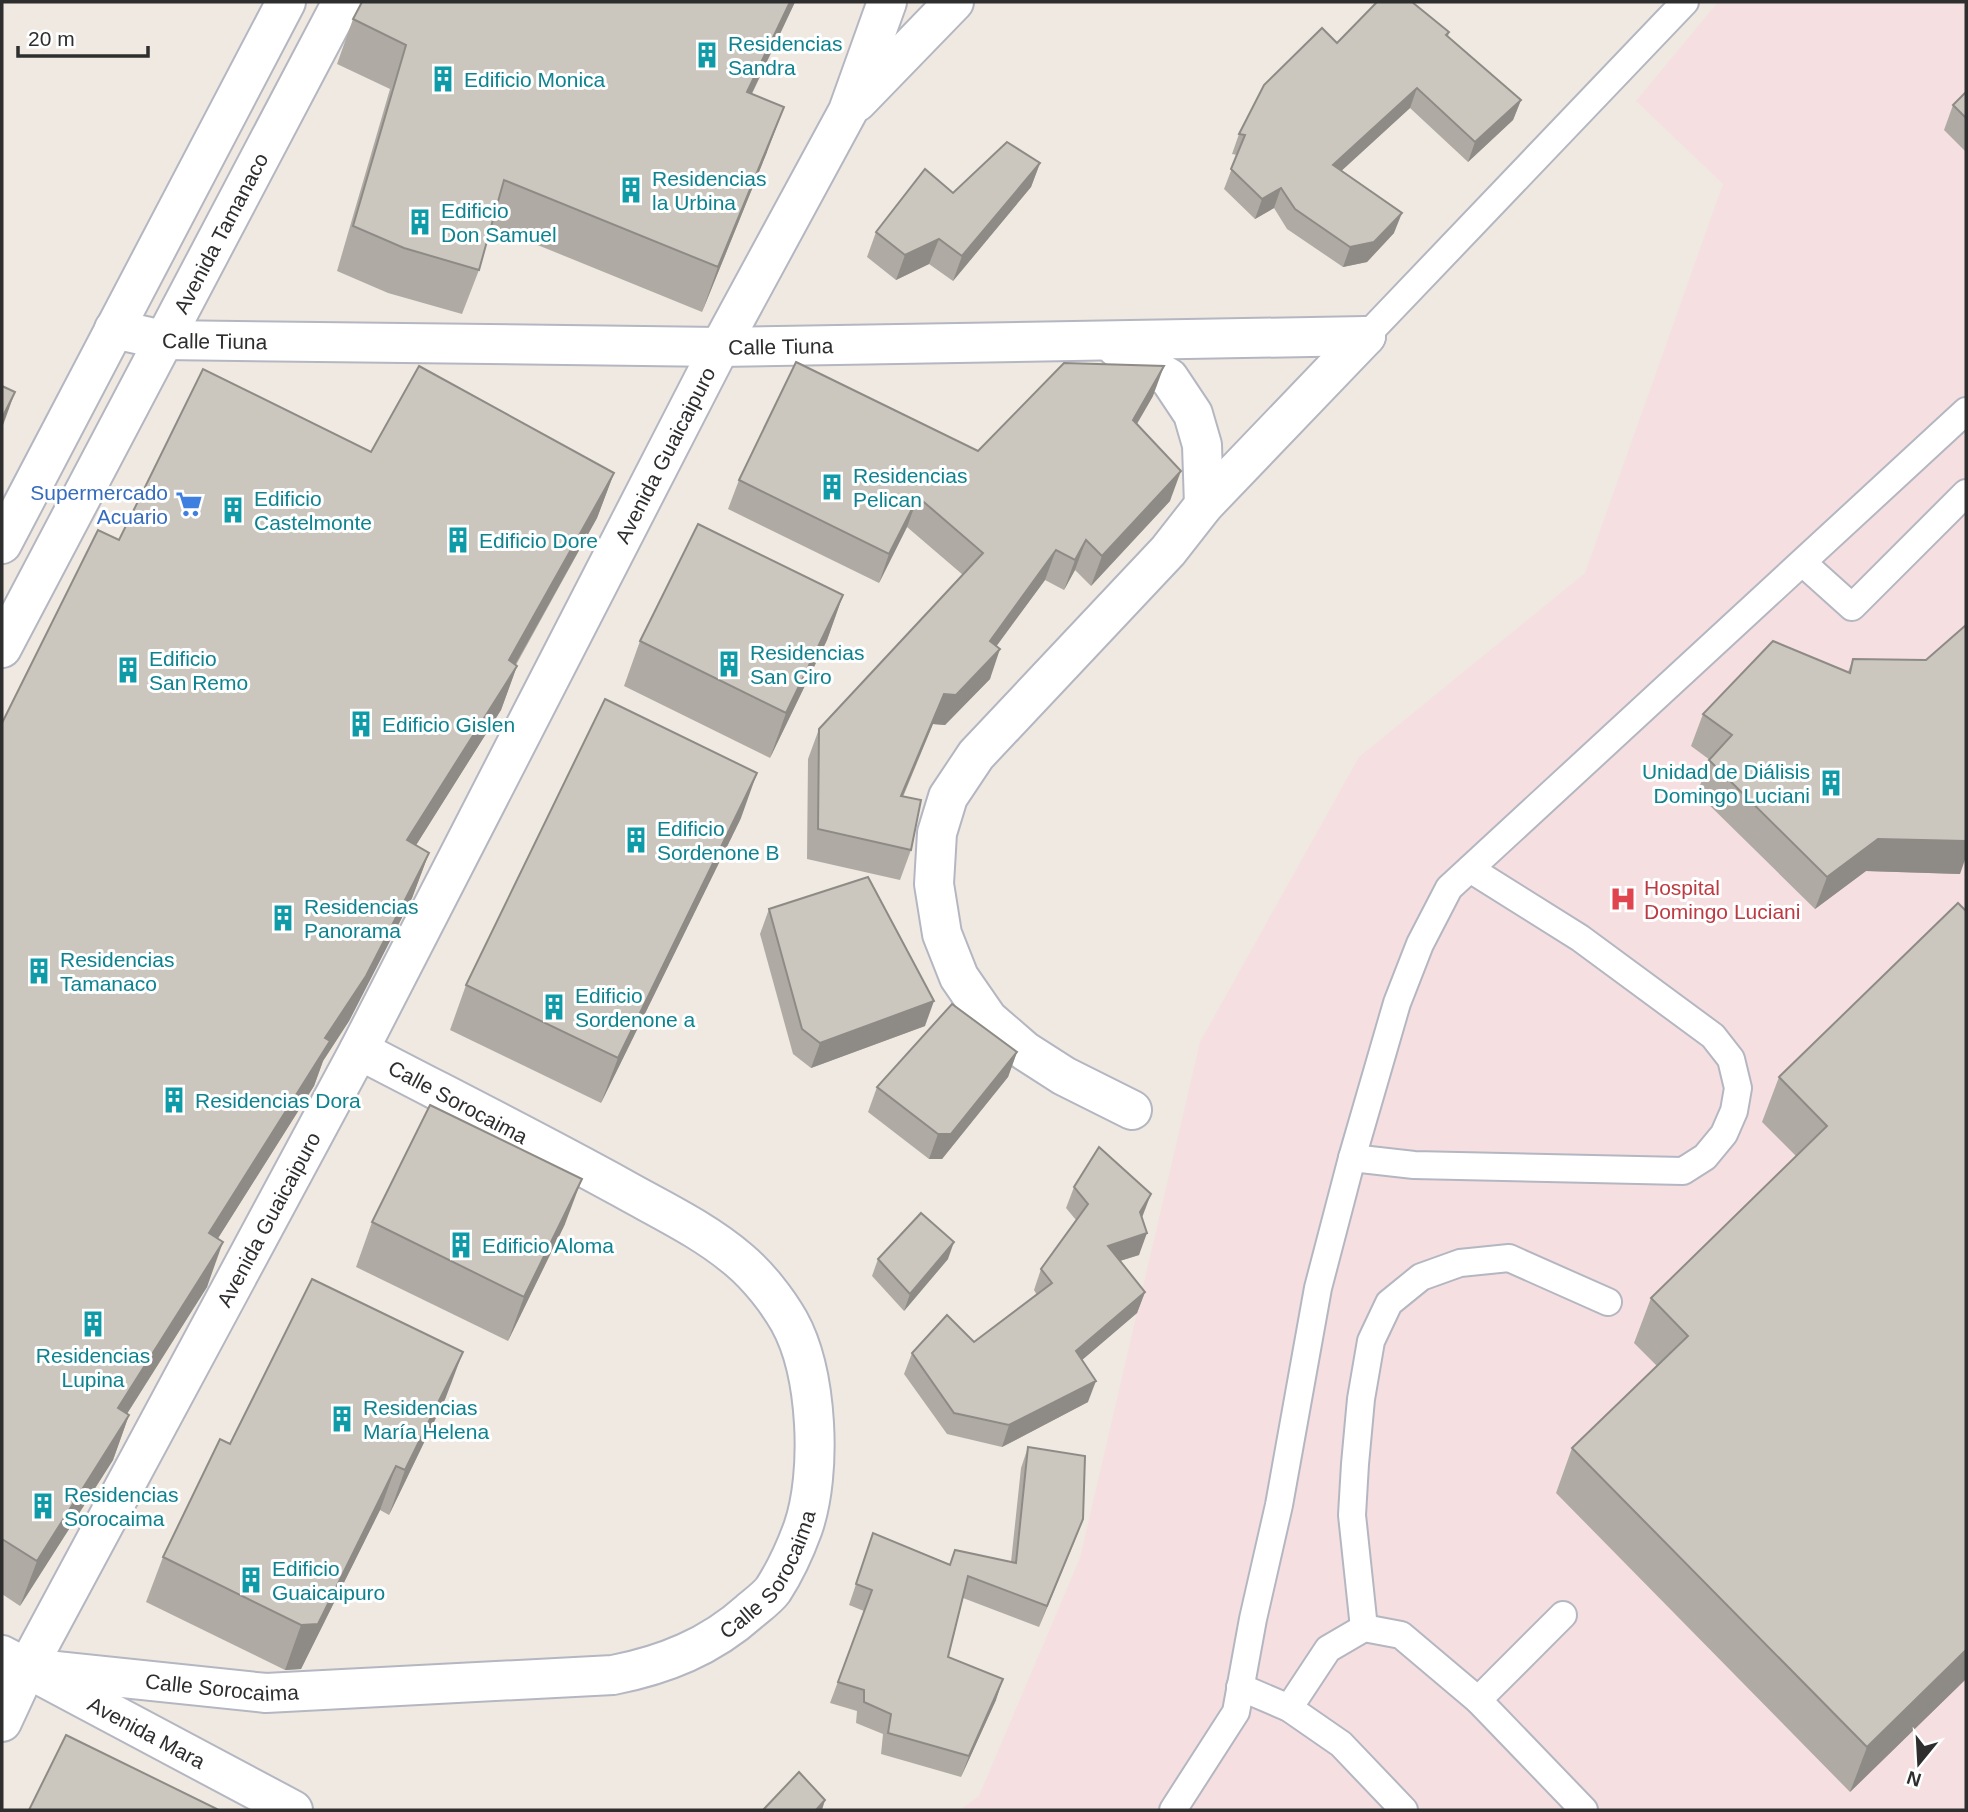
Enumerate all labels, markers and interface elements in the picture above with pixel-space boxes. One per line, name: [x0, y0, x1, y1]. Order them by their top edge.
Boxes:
scale bar: [18, 14, 147, 58]
text: 20 m: [28, 27, 75, 50]
place label: Residencias Sandra: [728, 32, 842, 79]
building icon: Residencias Sandra: [692, 40, 722, 70]
building icon: Edificio Monica: [428, 64, 458, 94]
place label: Edificio Monica: [464, 68, 606, 91]
street label: Avenida Tamanaco: [169, 149, 272, 317]
place label: Residencias la Urbina: [652, 167, 766, 214]
building icon: Residencias la Urbina: [616, 175, 646, 205]
place label: Edificio Don Samuel: [441, 199, 557, 246]
building icon: Edificio Don Samuel: [405, 207, 435, 237]
street label: Calle Tiuna: [162, 328, 268, 353]
street label: Calle Tiuna: [728, 334, 834, 358]
street label: Avenida Guaicaipuro: [610, 363, 719, 547]
place label: Residencias Pelican: [853, 464, 967, 511]
building icon: Residencias Pelican: [817, 472, 847, 502]
place label: Supermercado Acuario: [30, 481, 168, 528]
place label: Edificio Castelmonte: [254, 487, 372, 534]
supermarket icon: Supermercado Acuario: [174, 489, 204, 519]
building icon: Edificio Castelmonte: [218, 495, 248, 525]
building icon: Edificio Dore: [443, 525, 473, 555]
place label: Edificio Dore: [479, 529, 598, 552]
place label: Residencias San Ciro: [750, 641, 864, 688]
place label: Edificio San Remo: [149, 647, 248, 694]
building icon: Residencias San Ciro: [714, 649, 744, 679]
building icon: Edificio San Remo: [113, 655, 143, 685]
building icon: Edificio Gislen: [346, 709, 376, 739]
place label: Edificio Gislen: [382, 713, 515, 736]
place label: Unidad de Diálisis Domingo Luciani: [1642, 760, 1810, 807]
building icon: Unidad de Diálisis Domingo Luciani: [1816, 768, 1846, 798]
place label: Edificio Sordenone B: [657, 817, 780, 864]
building icon: Edificio Sordenone B: [621, 825, 651, 855]
place label: Hospital Domingo Luciani: [1644, 876, 1800, 923]
hospital icon: Hospital Domingo Luciani: [1608, 884, 1638, 914]
place label: Residencias Panorama: [304, 895, 418, 942]
building icon: Residencias Panorama: [268, 903, 298, 933]
place label: Residencias Tamanaco: [60, 948, 174, 995]
building icon: Residencias Tamanaco: [24, 956, 54, 986]
place label: Edificio Sordenone a: [575, 984, 696, 1031]
building icon: Edificio Sordenone a: [539, 992, 569, 1022]
street label: Calle Sorocaima: [385, 1056, 532, 1148]
building icon: Residencias Dora: [159, 1085, 189, 1115]
place label: Residencias Dora: [195, 1089, 361, 1112]
street label: Avenida Guaicaipuro: [212, 1128, 324, 1310]
building icon: Edificio Aloma: [446, 1230, 476, 1260]
place label: Edificio Aloma: [482, 1234, 614, 1257]
building icon: Residencias Lupina: [78, 1309, 108, 1339]
place label: Residencias Lupina: [36, 1344, 150, 1391]
place label: Residencias María Helena: [363, 1396, 489, 1443]
building icon: Residencias María Helena: [327, 1404, 357, 1434]
place label: Residencias Sorocaima: [64, 1483, 178, 1530]
building icon: Residencias Sorocaima: [28, 1491, 58, 1521]
street label: Calle Sorocaima: [715, 1508, 819, 1643]
place label: Edificio Guaicaipuro: [272, 1557, 385, 1604]
building icon: Edificio Guaicaipuro: [236, 1565, 266, 1595]
street label: Calle Sorocaima: [144, 1669, 300, 1705]
street label: Avenida Mara: [84, 1692, 209, 1773]
north arrow: [1884, 1728, 1954, 1798]
text: N: [1904, 1767, 1924, 1791]

